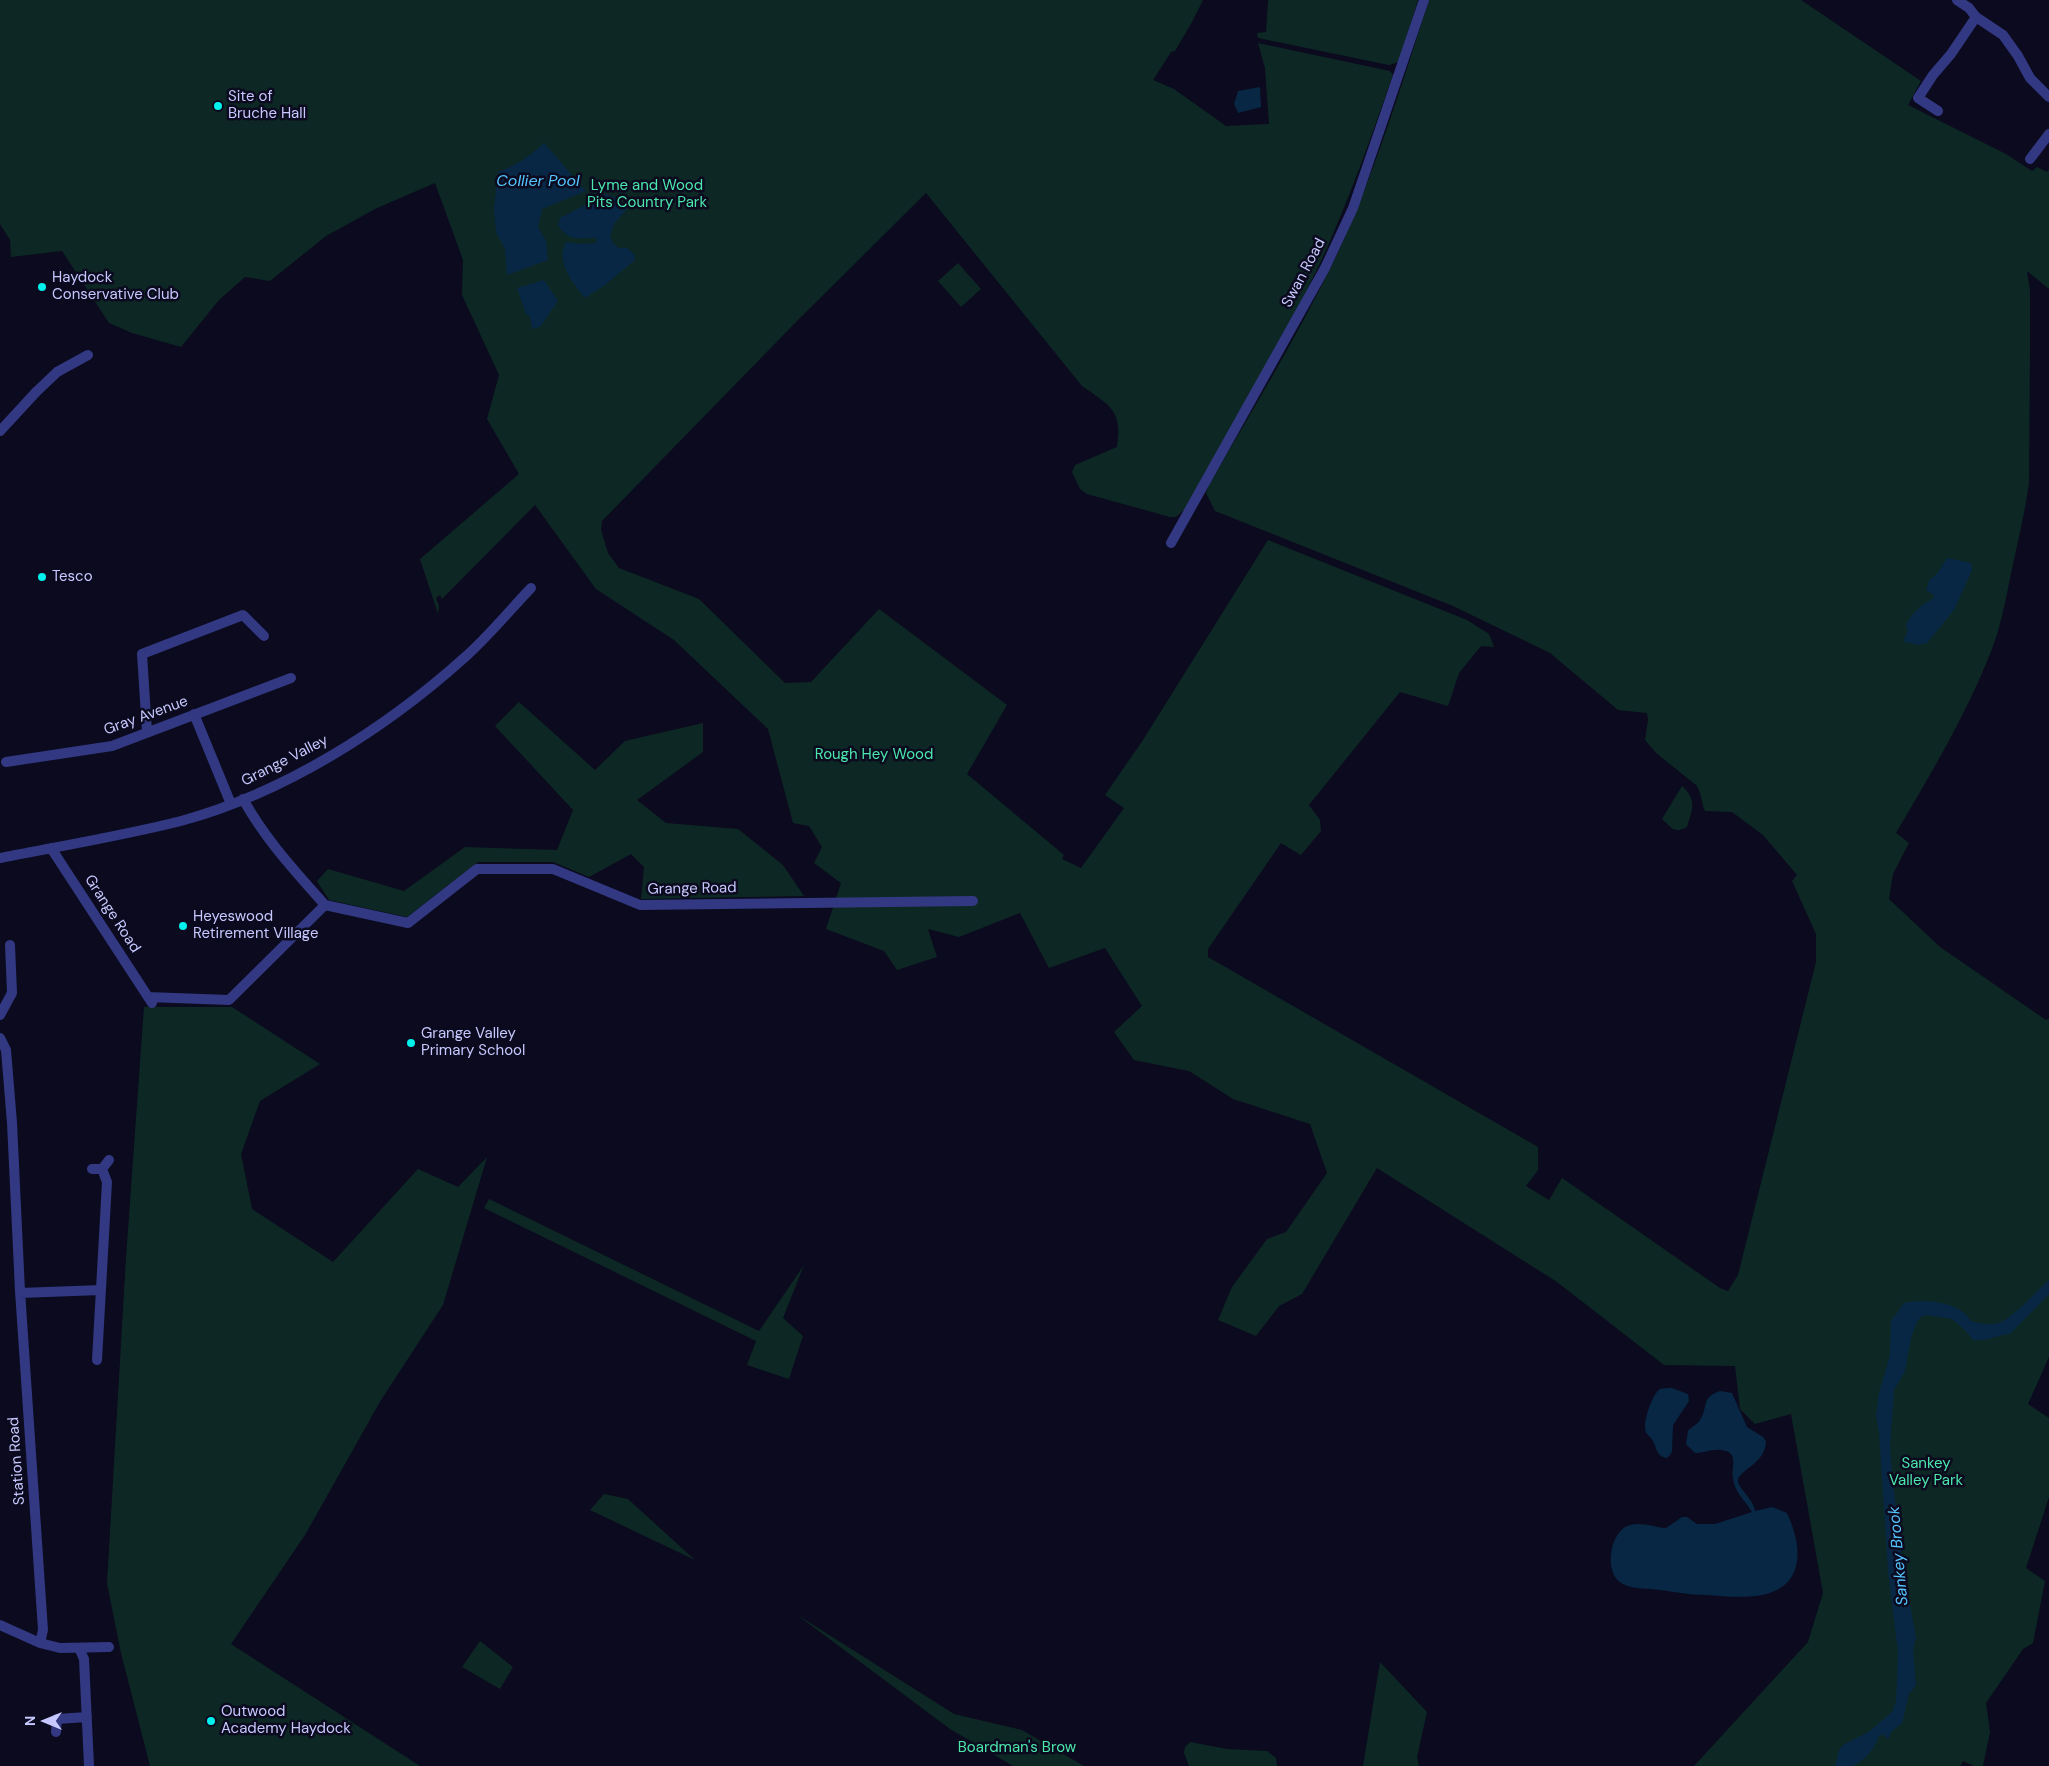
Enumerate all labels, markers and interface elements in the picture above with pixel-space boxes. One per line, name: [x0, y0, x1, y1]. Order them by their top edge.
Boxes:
place label: Site of Bruche Hall: [228, 88, 306, 123]
marker: Site of Bruche Hall: [212, 100, 224, 112]
water label: Collier Pool: [496, 172, 580, 192]
park label: Lyme and Wood Pits Country Park: [587, 177, 707, 212]
street label: Swan Road: [1278, 235, 1330, 311]
place label: Haydock Conservative Club: [52, 269, 179, 304]
marker: Haydock Conservative Club: [36, 281, 48, 293]
place label: Tesco: [52, 568, 93, 586]
marker: Tesco: [36, 571, 48, 583]
street label: Gray Avenue: [102, 692, 190, 740]
street label: Grange Valley: [239, 731, 331, 791]
park label: Rough Hey Wood: [815, 746, 933, 764]
street label: Grange Road: [80, 872, 144, 956]
street label: Grange Road: [647, 879, 737, 899]
place label: Heyeswood Retirement Village: [193, 908, 318, 943]
marker: Heyeswood Retirement Village: [177, 920, 189, 932]
place label: Grange Valley Primary School: [421, 1025, 525, 1060]
marker: Grange Valley Primary School: [405, 1037, 417, 1049]
street label: Station Road: [5, 1416, 29, 1506]
park label: Sankey Valley Park: [1889, 1455, 1963, 1490]
water label: Sankey Brook: [1885, 1505, 1913, 1607]
north arrow: [20, 1696, 70, 1746]
place label: Outwood Academy Haydock: [221, 1703, 351, 1738]
marker: Outwood Academy Haydock: [205, 1715, 217, 1727]
text: N: [21, 1716, 39, 1726]
park label: Boardman's Brow: [958, 1739, 1076, 1757]

